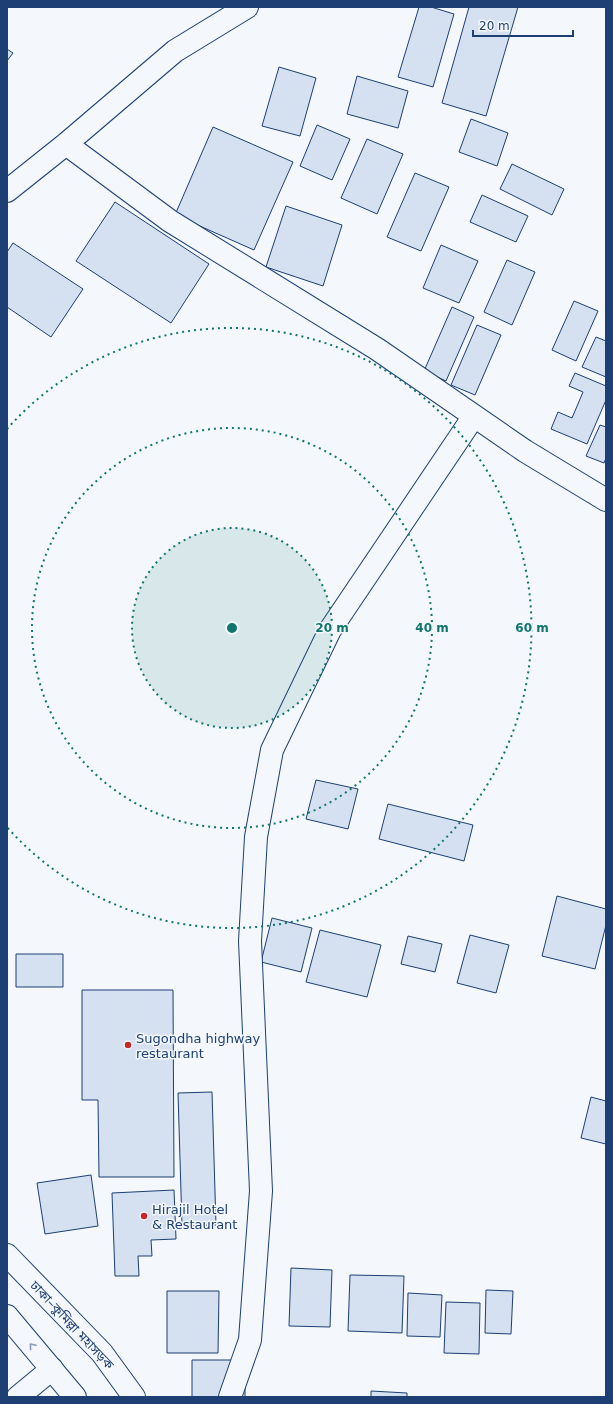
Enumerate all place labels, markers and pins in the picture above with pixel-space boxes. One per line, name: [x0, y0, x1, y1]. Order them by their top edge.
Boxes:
centre of rings: [225, 621, 239, 635]
place label: Sugondha highway restaurant: [136, 1031, 260, 1061]
marker: Sugondha highway restaurant: [123, 1040, 133, 1050]
place label: Hirajil Hotel & Restaurant: [152, 1202, 237, 1232]
marker: Hirajil Hotel & Restaurant: [139, 1211, 149, 1221]

